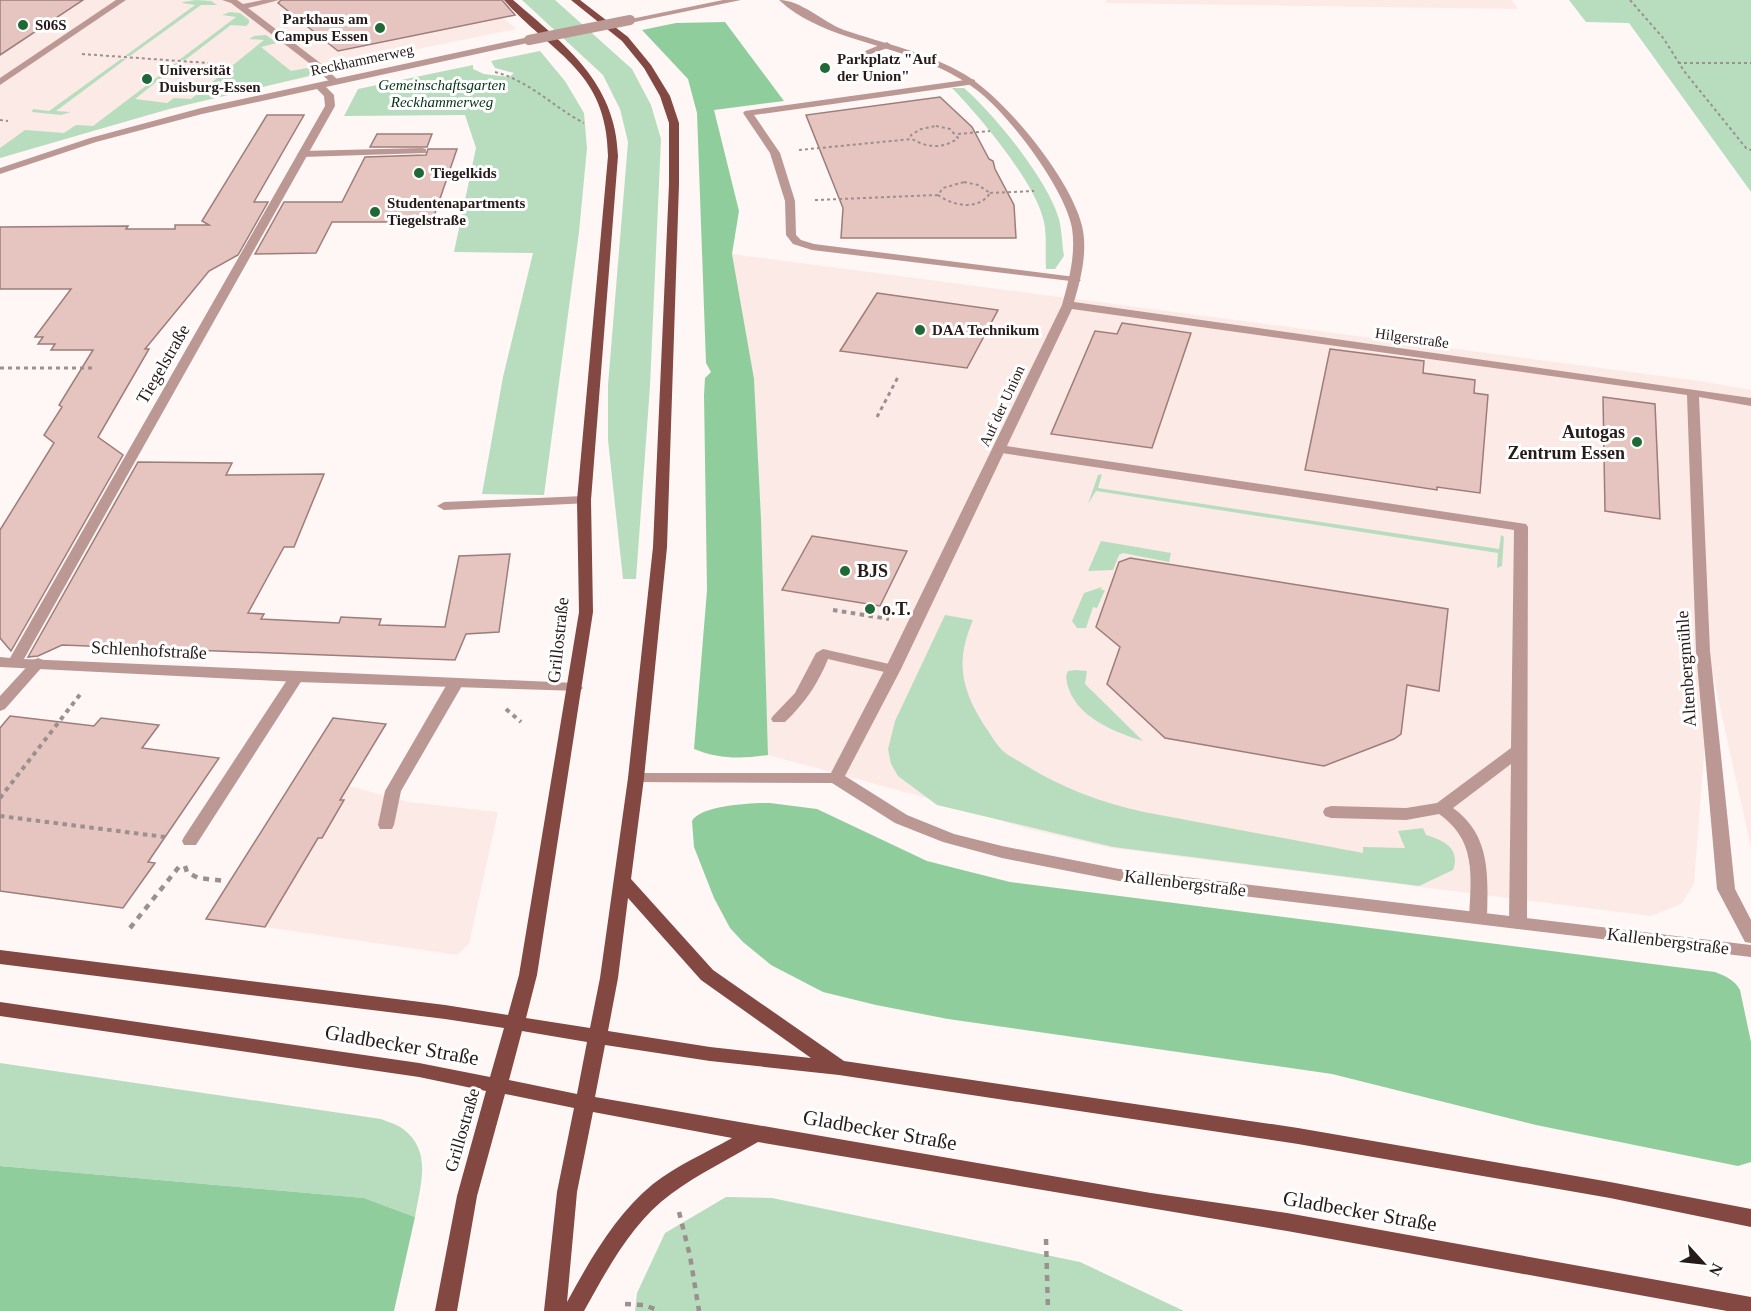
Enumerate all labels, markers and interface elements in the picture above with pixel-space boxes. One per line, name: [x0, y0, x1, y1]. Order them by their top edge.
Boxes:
place label: Parkhaus am Campus Essen: [274, 11, 369, 44]
place label: S06S: [35, 17, 67, 33]
marker: S06S: [16, 18, 30, 32]
marker: Parkhaus am Campus Essen: [373, 21, 387, 35]
street label: Reckhammerweg: [309, 41, 415, 79]
place label: Parkplatz "Auf der Union": [837, 51, 938, 84]
marker: Parkplatz "Auf der Union": [818, 61, 832, 75]
place label: Universität Duisburg-Essen: [159, 62, 261, 95]
marker: Universität Duisburg-Essen: [140, 72, 154, 86]
park label: Gemeinschaftsgarten Reckhammerweg: [378, 77, 506, 110]
place label: Tiegelkids: [431, 165, 497, 181]
marker: Tiegelkids: [412, 166, 426, 180]
place label: Studentenapartments Tiegelstraße: [387, 195, 526, 228]
marker: Studentenapartments Tiegelstraße: [368, 205, 382, 219]
street label: Tiegelstraße: [132, 321, 194, 407]
place label: DAA Technikum: [932, 322, 1040, 338]
marker: DAA Technikum: [913, 323, 927, 337]
street label: Hilgerstraße: [1374, 325, 1450, 351]
street label: Auf der Union: [976, 363, 1028, 449]
place label: Autogas Zentrum Essen: [1507, 422, 1625, 463]
marker: Autogas Zentrum Essen: [1630, 435, 1644, 449]
place label: BJS: [857, 561, 888, 581]
marker: BJS: [838, 564, 852, 578]
street label: Grillostraße: [544, 596, 572, 684]
place label: o.T.: [882, 599, 911, 619]
marker: o.T.: [863, 602, 877, 616]
street label: Altenbergmühle: [1672, 610, 1700, 728]
street label: Schlenhofstraße: [91, 637, 207, 663]
street label: Kallenbergstraße: [1123, 866, 1247, 900]
street label: Kallenbergstraße: [1606, 924, 1730, 958]
street label: Gladbecker Straße: [323, 1020, 481, 1070]
street label: Grillostraße: [441, 1086, 483, 1174]
street label: Gladbecker Straße: [801, 1105, 959, 1155]
street label: Gladbecker Straße: [1281, 1186, 1439, 1236]
north arrow: [1673, 1233, 1733, 1293]
text: N: [1706, 1261, 1726, 1279]

